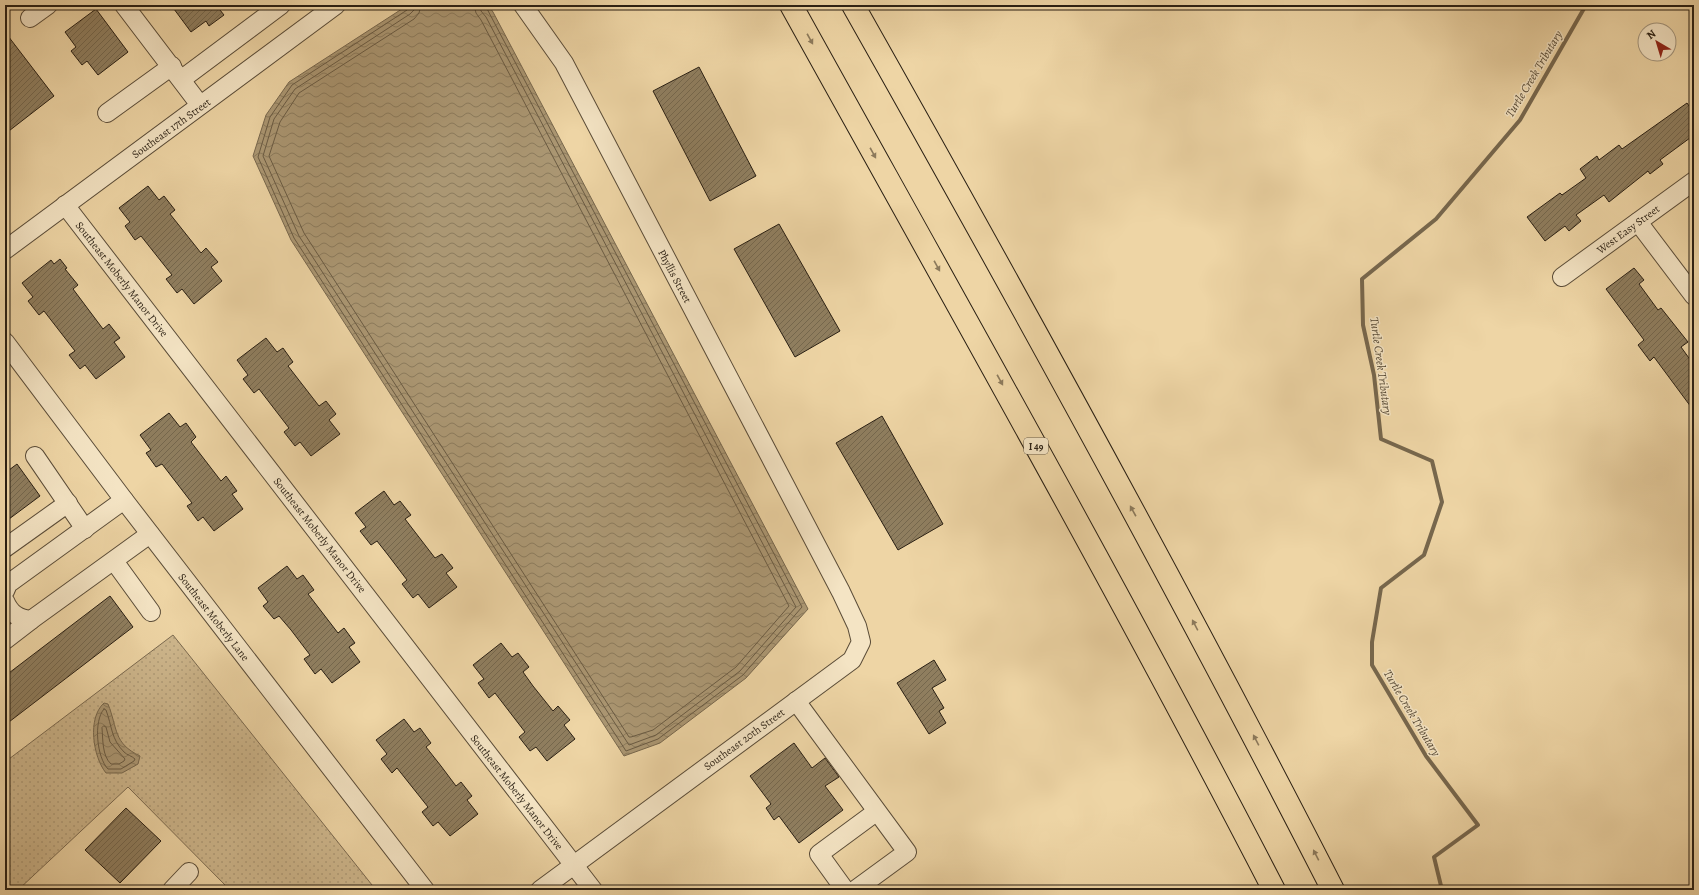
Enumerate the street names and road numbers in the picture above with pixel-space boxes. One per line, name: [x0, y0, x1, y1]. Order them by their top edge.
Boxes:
street label: Southeast 17th Street: [129, 95, 214, 162]
street label: West Easy Street: [1593, 201, 1663, 258]
street label: Southeast Moberly Manor Drive: [72, 218, 172, 340]
street label: Phyllis Street: [654, 247, 695, 306]
road number: I 49: [1024, 438, 1048, 454]
street label: Southeast Moberly Manor Drive: [270, 474, 370, 596]
street label: Southeast Moberly Lane: [175, 570, 253, 664]
street label: Southeast 20th Street: [701, 705, 788, 774]
street label: Southeast Moberly Manor Drive: [467, 731, 567, 853]

